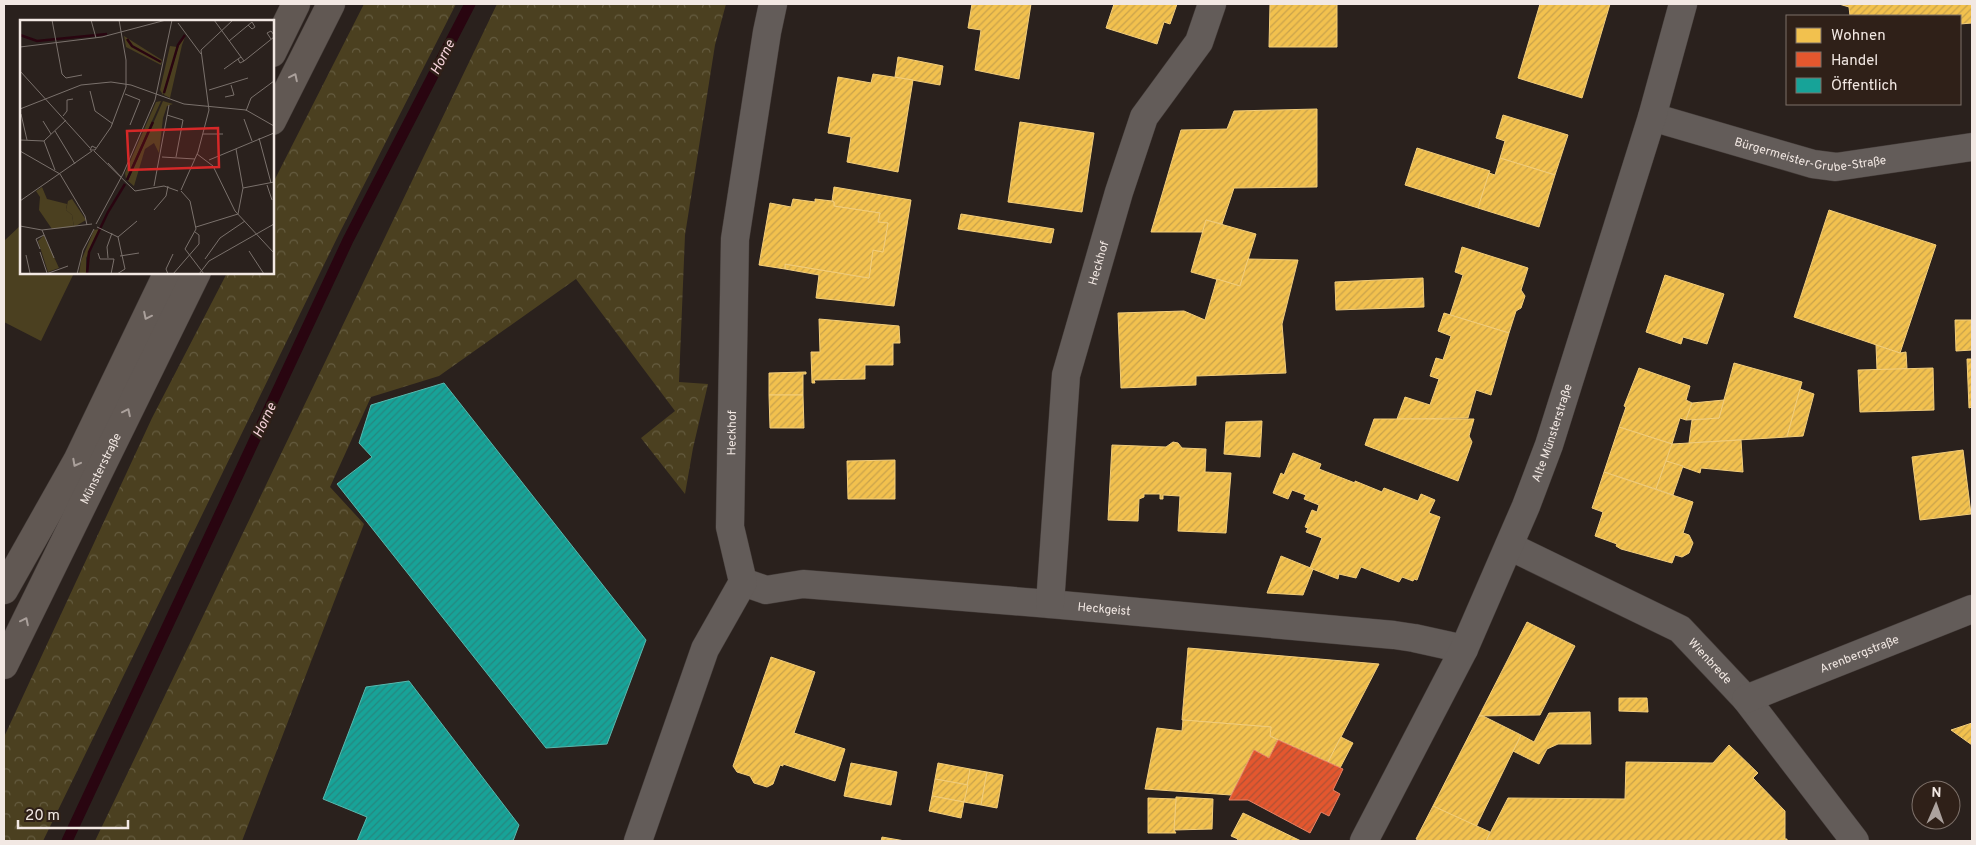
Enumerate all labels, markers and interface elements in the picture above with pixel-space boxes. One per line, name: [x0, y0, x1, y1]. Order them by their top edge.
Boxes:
legend: [1786, 15, 1961, 105]
inset map: [20, 20, 274, 274]
text: Wohnen: [1831, 27, 1886, 46]
water label: Horne: [427, 37, 460, 78]
text: Handel: [1831, 52, 1878, 71]
one-way arrow: [288, 73, 298, 82]
text: Öffentlich: [1831, 76, 1898, 96]
street label: Bürgermeister-Grube-Straße: [1732, 134, 1887, 176]
street label: Heckhof: [1085, 240, 1113, 287]
one-way arrow: [143, 311, 153, 320]
street label: Alte Münsterstraße: [1529, 382, 1577, 485]
water label: Horne: [250, 400, 281, 441]
one-way arrow: [121, 409, 131, 418]
street label: Heckhof: [724, 410, 741, 456]
street label: Münsterstraße: [77, 430, 126, 507]
one-way arrow: [72, 458, 82, 467]
street label: Heckgeist: [1077, 600, 1131, 620]
one-way arrow: [19, 617, 29, 626]
street label: Arenbergstraße: [1818, 632, 1902, 678]
street label: Wienbrede: [1684, 635, 1735, 688]
north arrow: [1911, 780, 1961, 830]
text: N: [1931, 785, 1942, 802]
scale bar: [18, 798, 128, 830]
text: 20 m: [25, 807, 60, 826]

